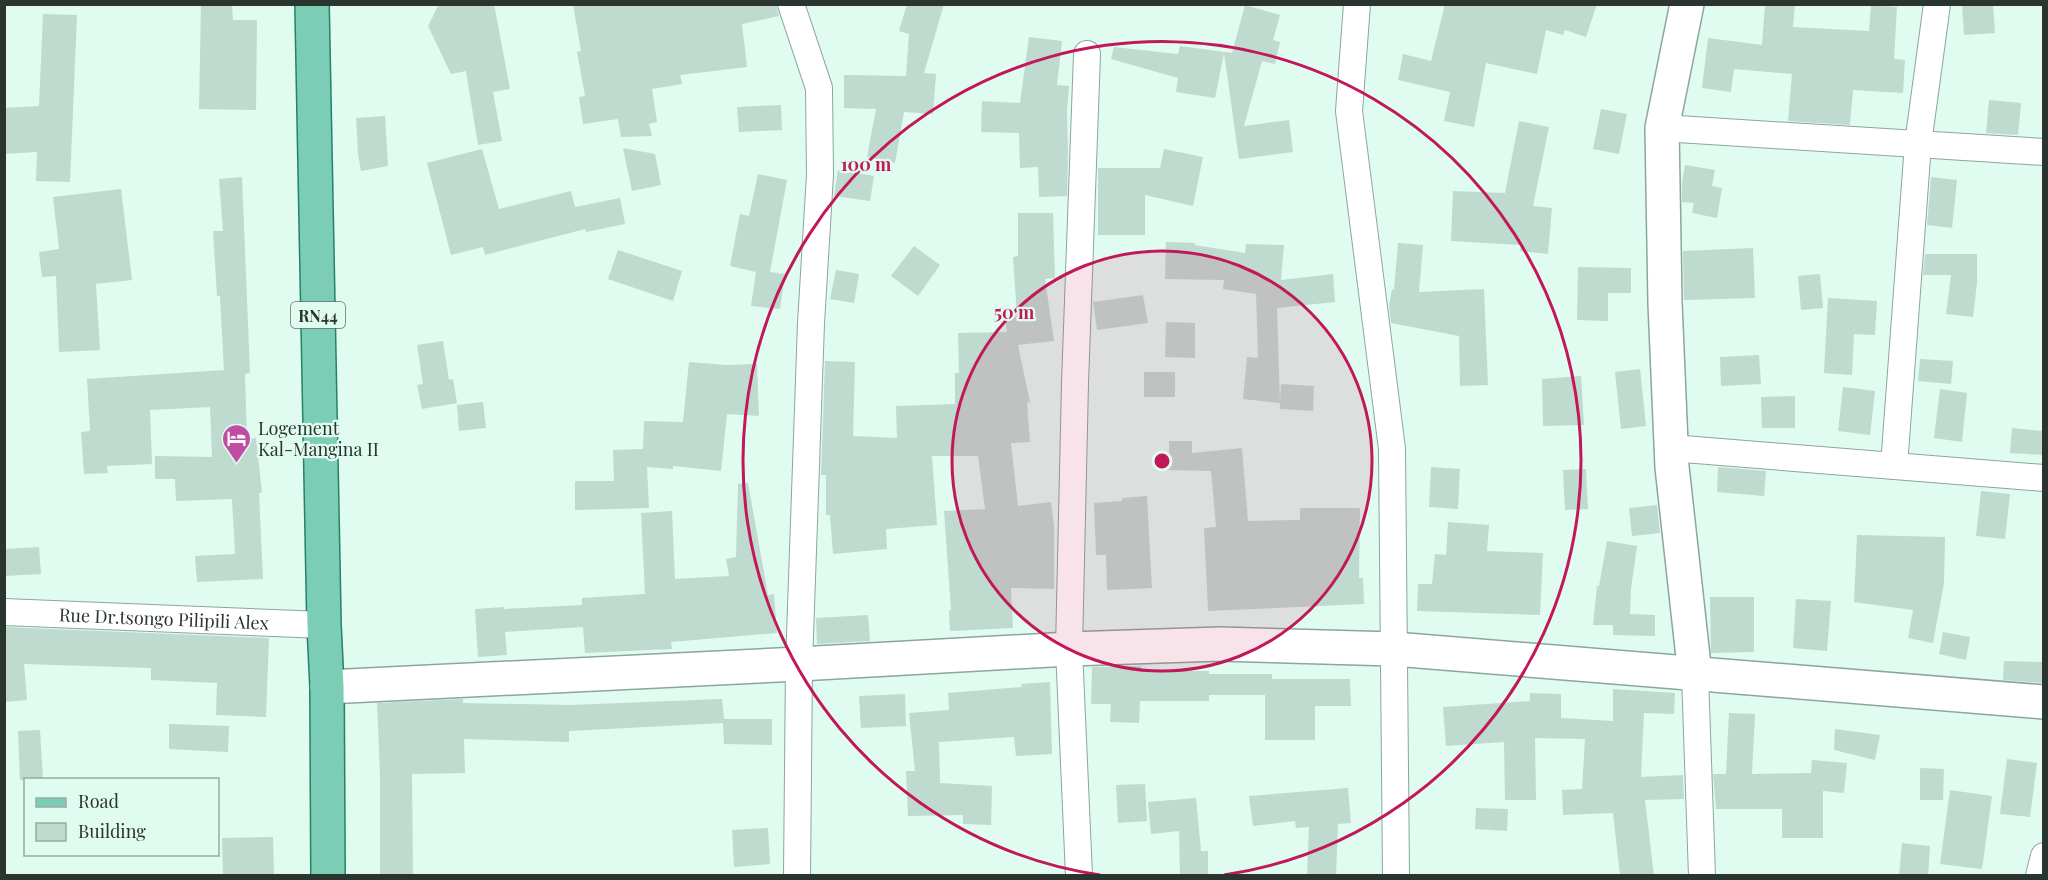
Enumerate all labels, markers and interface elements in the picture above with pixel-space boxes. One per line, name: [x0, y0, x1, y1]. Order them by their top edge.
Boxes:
text: 100 m: [841, 152, 892, 176]
text: 50 m: [994, 300, 1035, 324]
road number: RN44: [291, 302, 345, 328]
place label: Logement Kal-Mangina II: [258, 416, 379, 461]
hotel icon: Logement Kal-Mangina II: [221, 422, 253, 464]
centre of rings: [1152, 451, 1172, 471]
street label: Rue Dr.tsongo Pilipili Alex: [58, 602, 270, 635]
legend: [24, 778, 219, 856]
text: Road: [78, 789, 119, 813]
text: Building: [78, 819, 146, 843]

